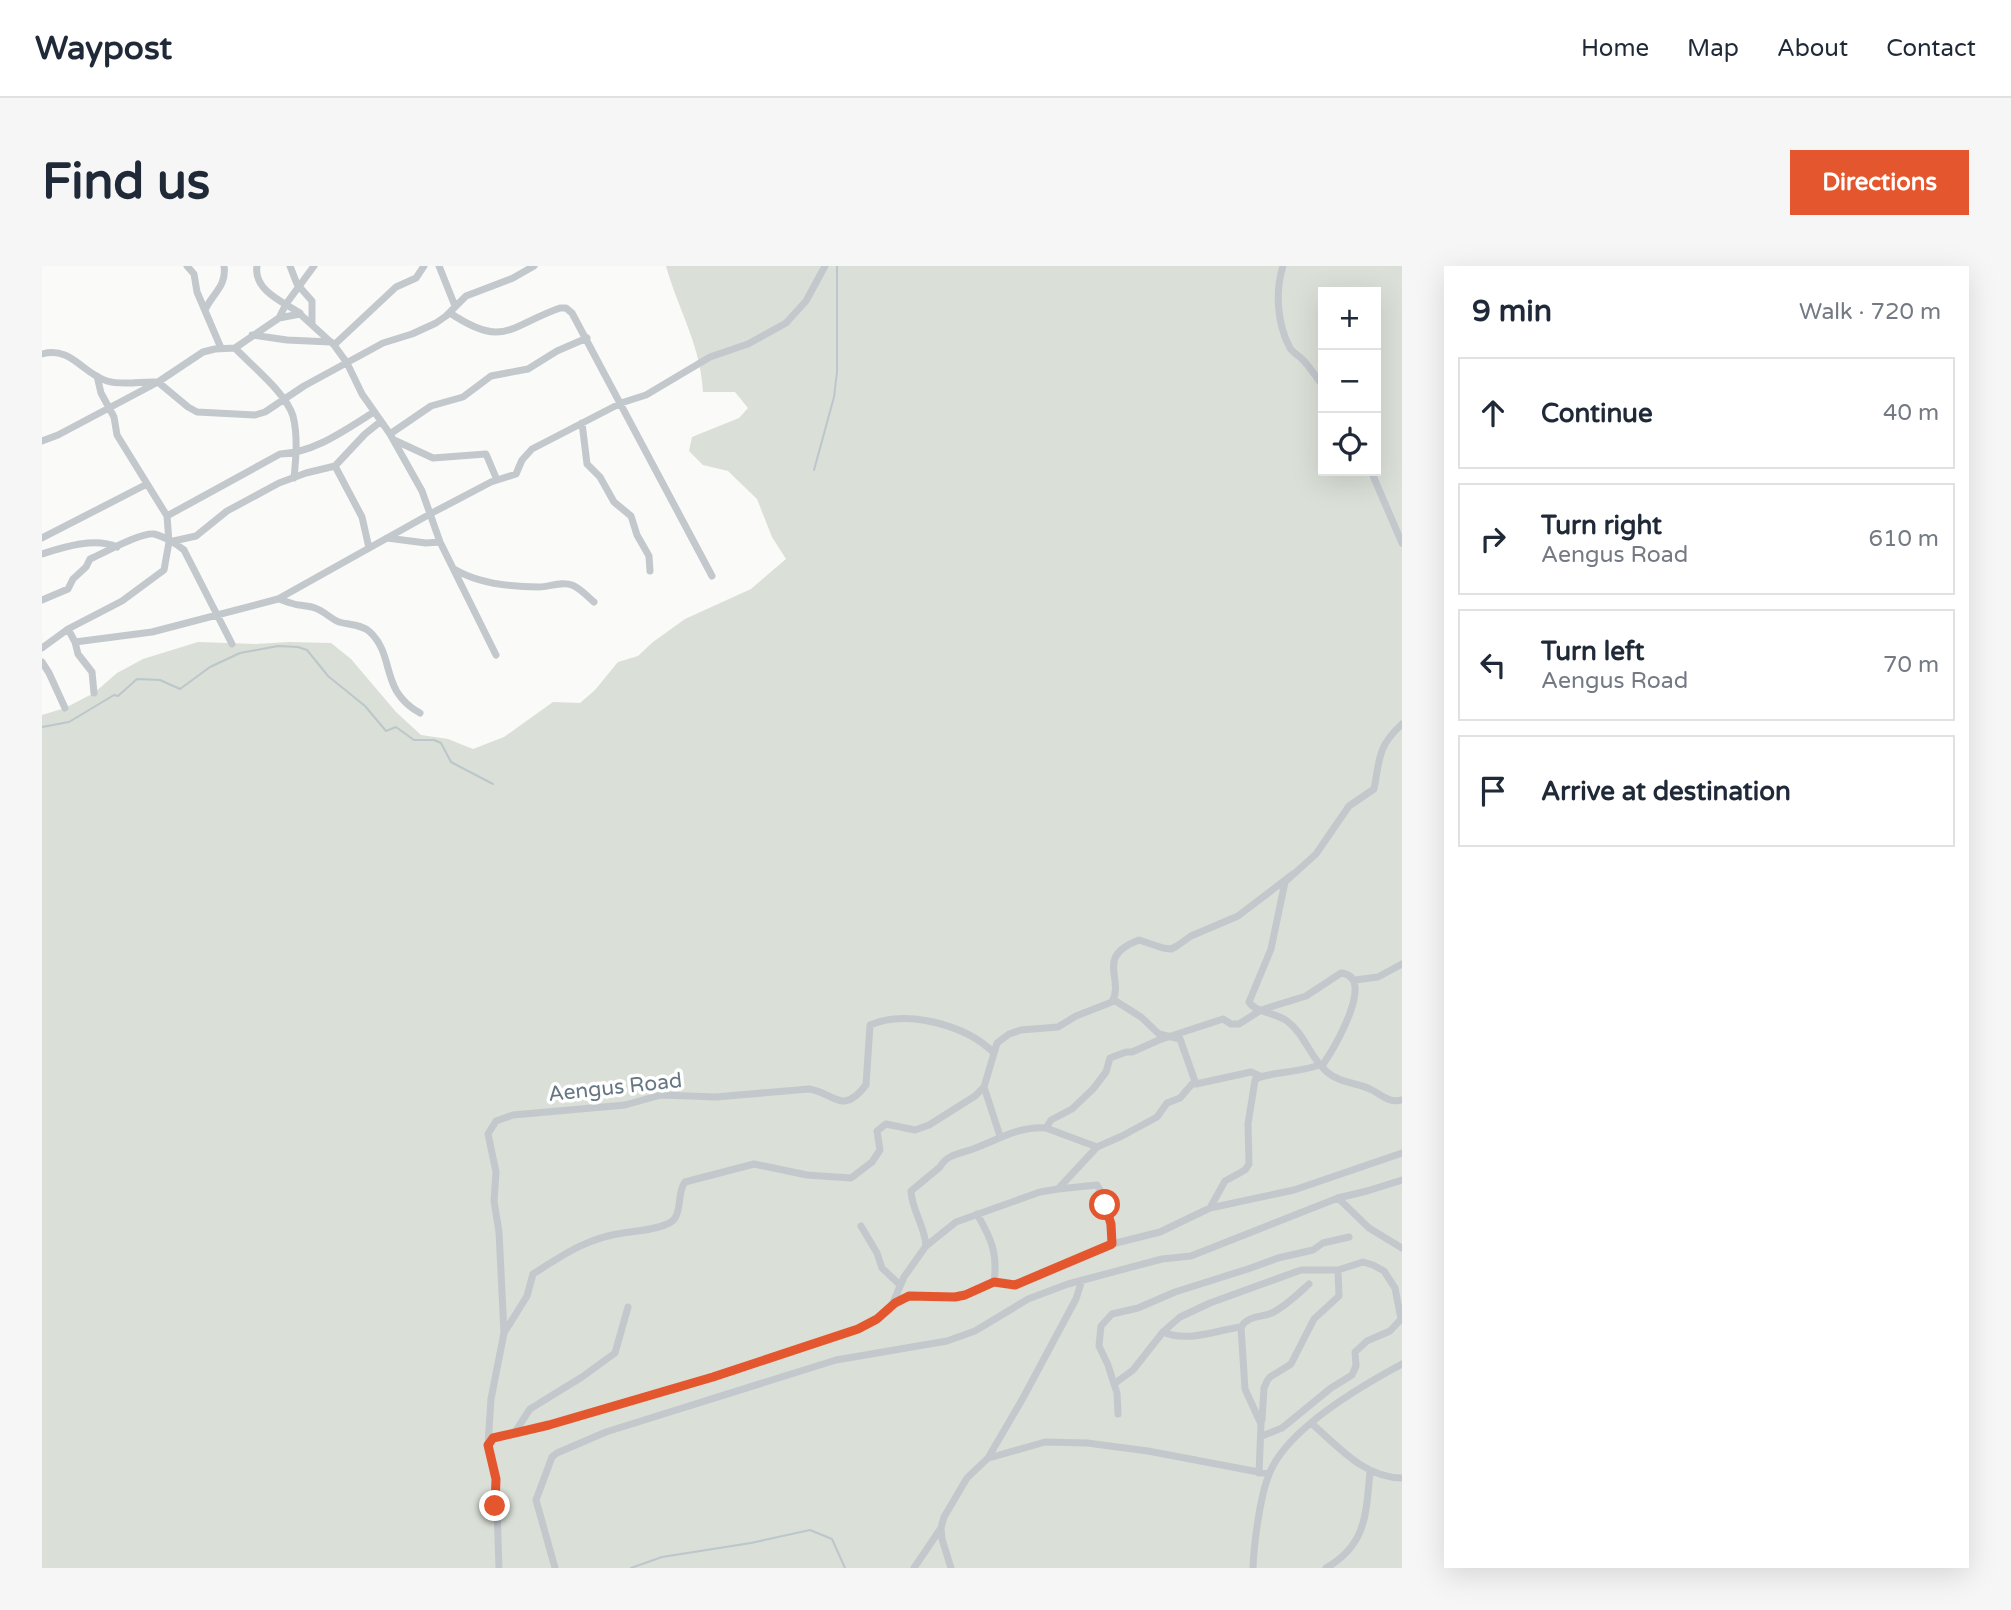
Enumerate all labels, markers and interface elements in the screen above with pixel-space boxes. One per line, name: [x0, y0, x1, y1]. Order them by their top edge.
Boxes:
text: Waypost: [35, 29, 172, 68]
text: Home: [1581, 34, 1649, 63]
text: Map: [1687, 34, 1739, 63]
text: About: [1777, 34, 1848, 63]
text: Contact: [1886, 34, 1976, 63]
button: Directions: [1790, 150, 1969, 215]
text: Find us: [42, 153, 210, 212]
map controls: [1318, 287, 1381, 476]
button: +: [1318, 287, 1381, 350]
text: 9 min: [1472, 293, 1552, 330]
text: Walk · 720 m: [1799, 298, 1941, 326]
button: −: [1318, 350, 1381, 413]
icon: ahead: [1474, 394, 1512, 432]
text: Continue: [1541, 398, 1653, 429]
text: 40 m: [1883, 399, 1939, 427]
button: locate: [1318, 413, 1381, 476]
text: Turn right: [1541, 510, 1662, 541]
icon: right: [1474, 520, 1512, 558]
text: 610 m: [1869, 525, 1939, 553]
text: Aengus Road: [1541, 541, 1688, 569]
text: Turn left: [1541, 636, 1644, 667]
icon: left: [1474, 646, 1512, 684]
text: 70 m: [1883, 651, 1939, 679]
text: Aengus Road: [1541, 667, 1688, 695]
icon: arrive: [1474, 772, 1512, 810]
text: Arrive at destination: [1541, 776, 1791, 807]
street label: Aengus Road: [547, 1068, 683, 1107]
route start: [1089, 1189, 1120, 1220]
route end: [479, 1490, 510, 1521]

